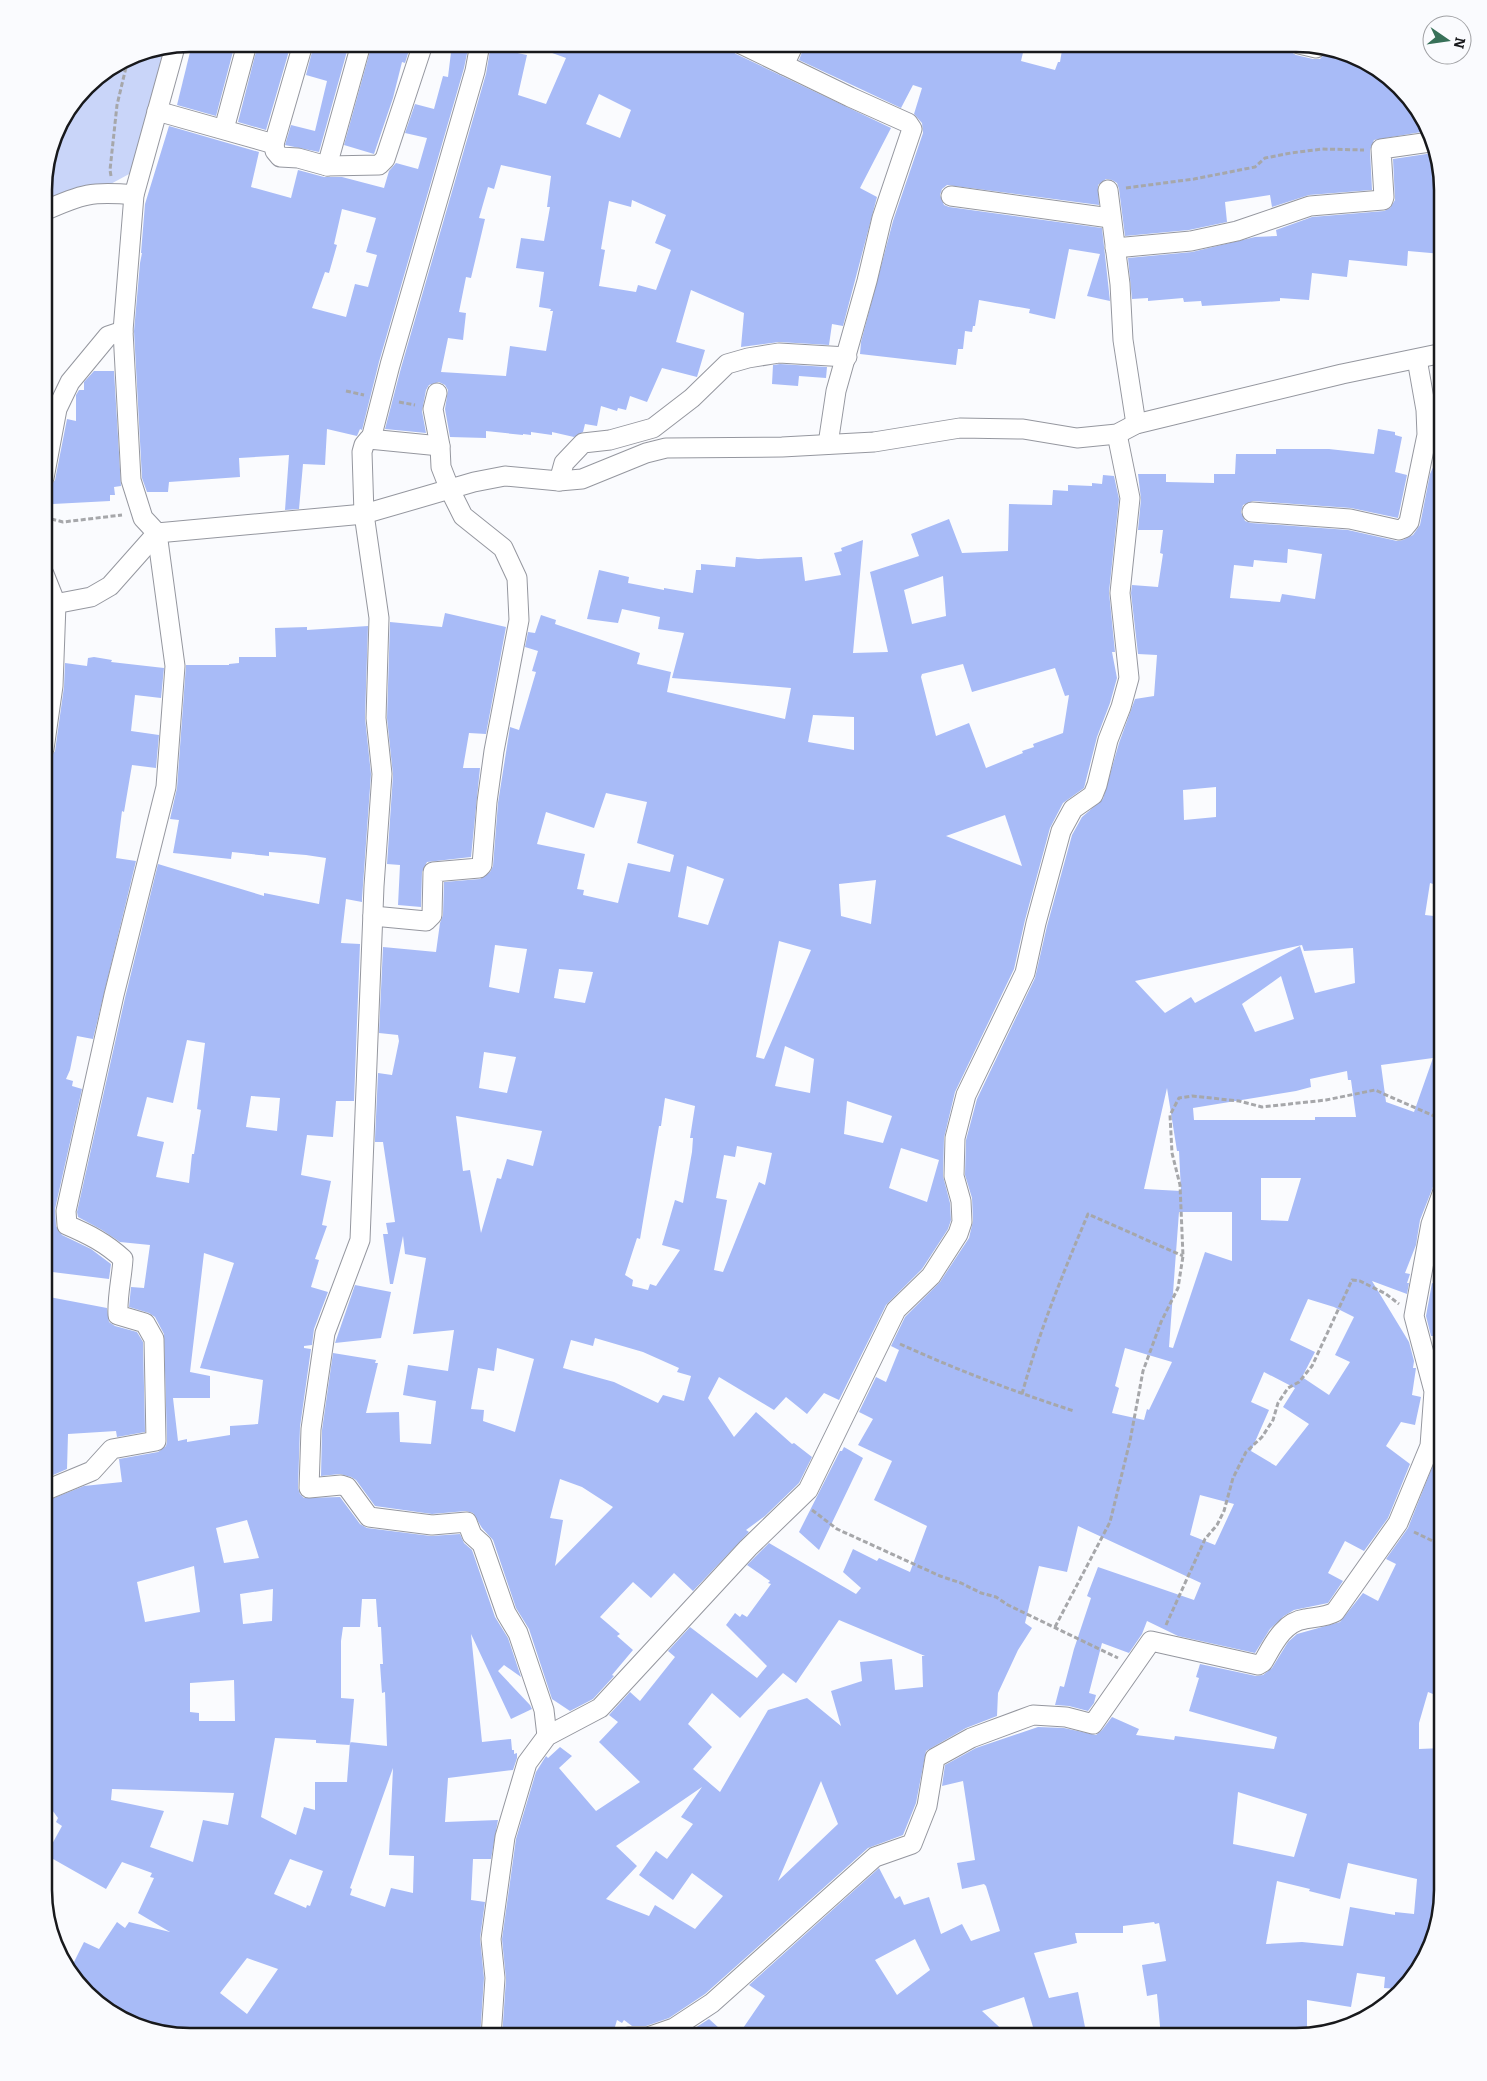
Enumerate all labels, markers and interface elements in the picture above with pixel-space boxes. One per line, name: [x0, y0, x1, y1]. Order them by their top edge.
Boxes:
north arrow: [1422, 15, 1472, 65]
text: N: [1450, 36, 1469, 50]

